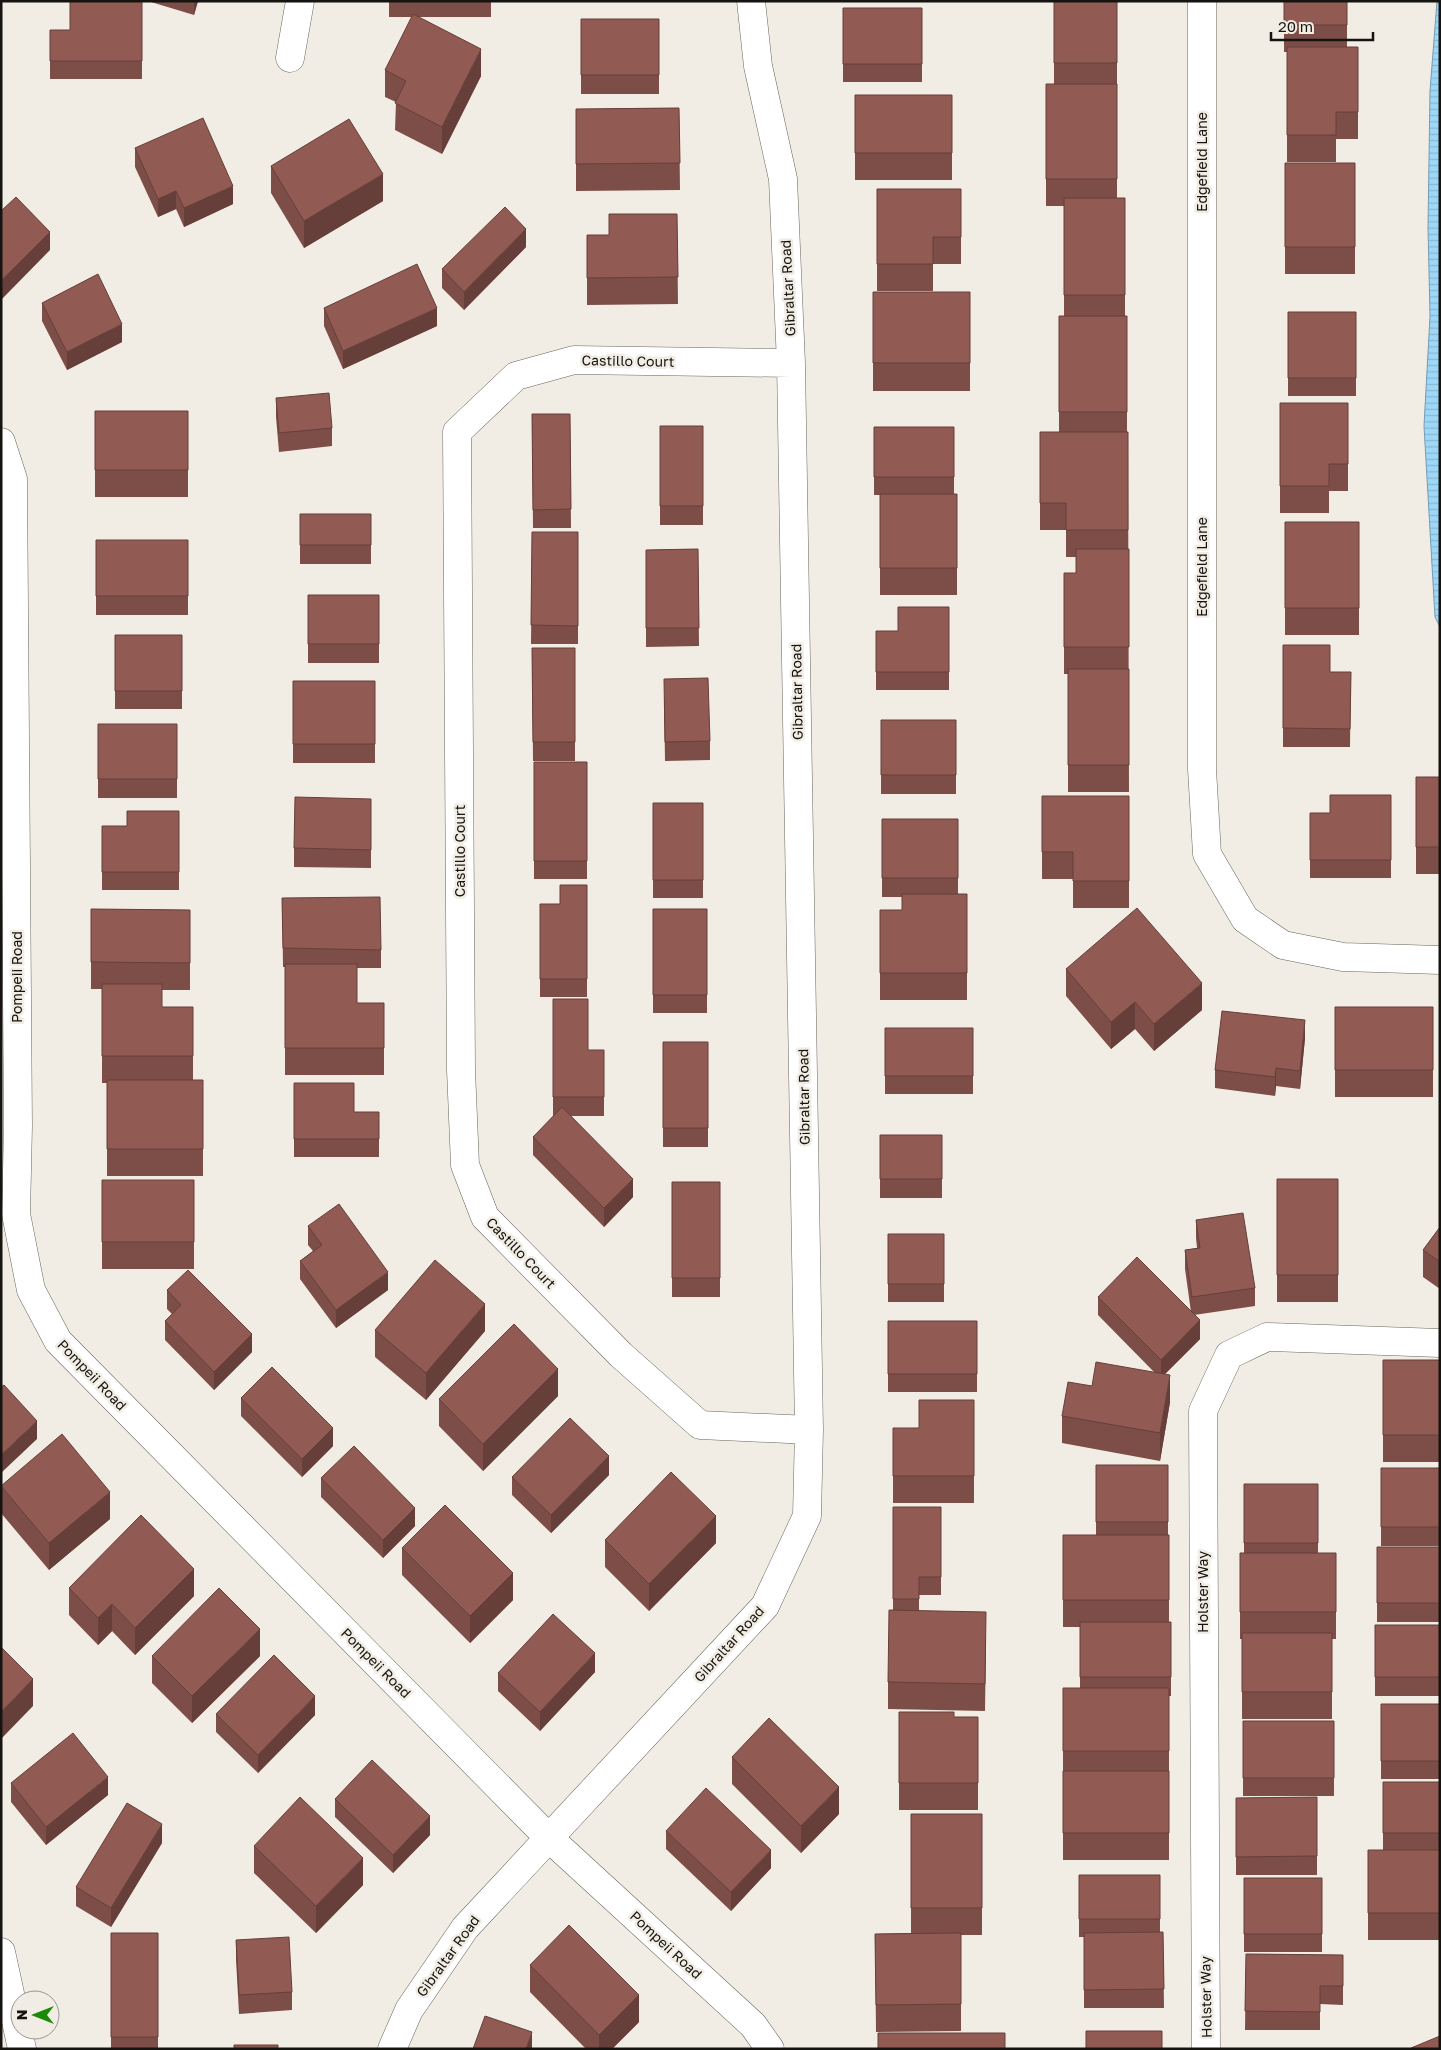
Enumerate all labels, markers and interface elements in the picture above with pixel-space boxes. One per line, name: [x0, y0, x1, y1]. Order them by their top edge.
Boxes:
scale bar: [1271, 10, 1374, 42]
text: 20 m: [1278, 17, 1313, 35]
street label: Edgefield Lane: [1193, 112, 1210, 212]
street label: Gibraltar Road: [776, 239, 799, 337]
street label: Castillo Court: [582, 351, 674, 370]
street label: Edgefield Lane: [1193, 517, 1210, 617]
street label: Gibraltar Road: [787, 644, 806, 740]
street label: Castillo Court: [451, 805, 468, 897]
street label: Pompeii Road: [8, 931, 25, 1023]
street label: Gibraltar Road: [794, 1049, 813, 1145]
street label: Castillo Court: [483, 1213, 560, 1292]
street label: Pompeii Road: [54, 1336, 130, 1414]
street label: Holster Way: [1194, 1551, 1211, 1633]
street label: Gibraltar Road: [690, 1602, 767, 1685]
street label: Pompeii Road: [338, 1624, 415, 1701]
street label: Pompeii Road: [627, 1907, 706, 1982]
street label: Gibraltar Road: [412, 1912, 483, 2000]
street label: Holster Way: [1196, 1956, 1215, 2038]
north arrow: [10, 1990, 60, 2040]
text: N: [13, 2010, 30, 2020]

